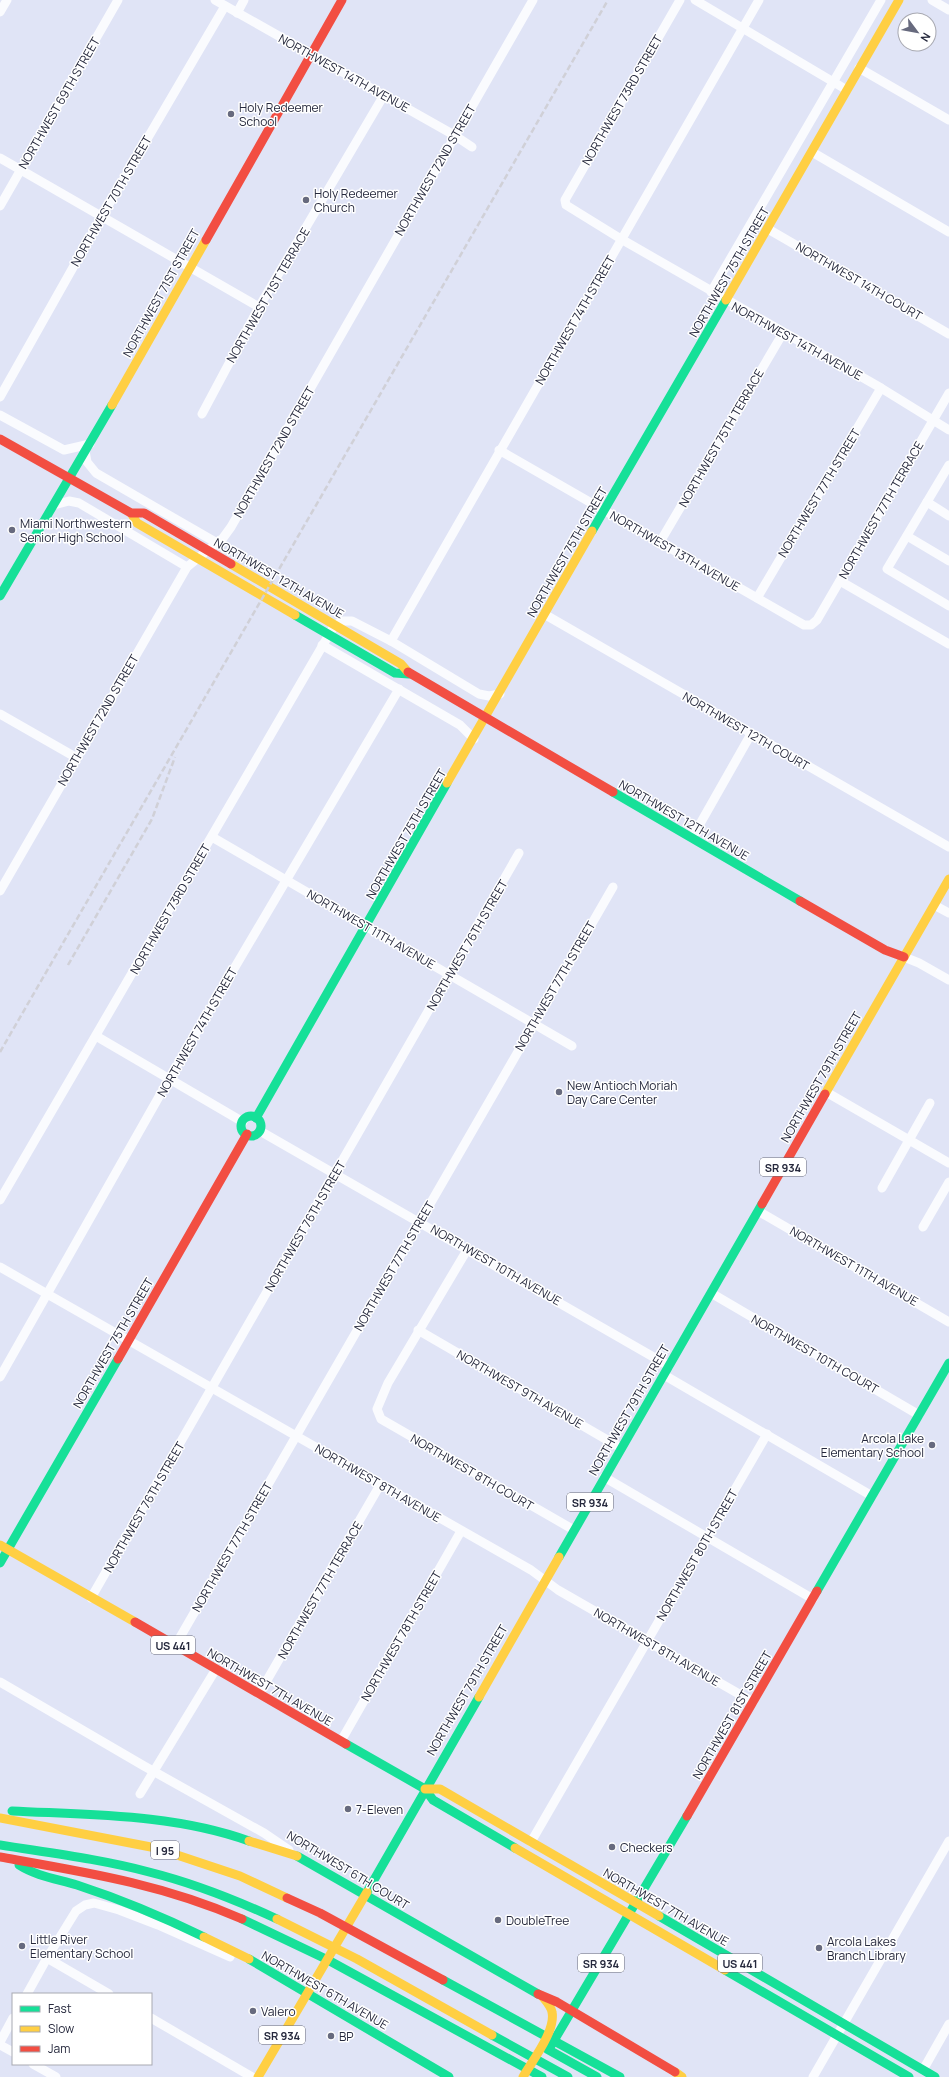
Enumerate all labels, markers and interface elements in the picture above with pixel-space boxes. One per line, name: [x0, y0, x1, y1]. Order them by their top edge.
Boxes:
north arrow: [897, 12, 937, 52]
street label: NORTHWEST 14TH AVENUE: [275, 30, 413, 116]
text: N: [917, 30, 934, 45]
street label: NORTHWEST 73RD STREET: [578, 31, 667, 168]
street label: NORTHWEST 69TH STREET: [14, 33, 104, 172]
place label: Holy Redeemer School: [239, 99, 324, 130]
street label: NORTHWEST 72ND STREET: [390, 101, 480, 239]
marker: Holy Redeemer School: [226, 109, 236, 119]
street label: NORTHWEST 70TH STREET: [67, 132, 156, 269]
place label: Holy Redeemer Church: [314, 185, 399, 216]
marker: Holy Redeemer Church: [301, 195, 311, 205]
street label: NORTHWEST 75TH STREET: [685, 203, 774, 340]
street label: NORTHWEST 71ST TERRACE: [222, 224, 314, 366]
street label: NORTHWEST 71ST STREET: [119, 225, 204, 360]
street label: NORTHWEST 14TH COURT: [793, 238, 926, 325]
street label: NORTHWEST 74TH STREET: [531, 251, 619, 388]
street label: NORTHWEST 14TH AVENUE: [728, 298, 866, 384]
street label: NORTHWEST 75TH TERRACE: [674, 366, 768, 510]
street label: NORTHWEST 72ND STREET: [229, 383, 319, 521]
street label: NORTHWEST 77TH STREET: [774, 425, 865, 561]
street label: NORTHWEST 77TH TERRACE: [835, 438, 927, 582]
street label: NORTHWEST 75TH STREET: [523, 483, 612, 620]
street label: NORTHWEST 13TH AVENUE: [607, 507, 743, 595]
place label: Miami Northwestern Senior High School: [20, 515, 132, 546]
marker: Miami Northwestern Senior High School: [7, 525, 17, 535]
street label: NORTHWEST 12TH AVENUE: [211, 534, 347, 622]
street label: NORTHWEST 72ND STREET: [53, 651, 143, 789]
street label: NORTHWEST 12TH COURT: [679, 688, 813, 775]
street label: NORTHWEST 75TH STREET: [362, 765, 451, 902]
street label: NORTHWEST 12TH AVENUE: [616, 776, 752, 864]
street label: NORTHWEST 73RD STREET: [126, 840, 215, 977]
street label: NORTHWEST 76TH STREET: [423, 876, 512, 1014]
street label: NORTHWEST 11TH AVENUE: [304, 885, 438, 973]
street label: NORTHWEST 77TH STREET: [511, 917, 600, 1054]
street label: NORTHWEST 74TH STREET: [153, 963, 241, 1100]
street label: NORTHWEST 79TH STREET: [777, 1008, 866, 1146]
place label: New Antioch Moriah Day Care Center: [567, 1077, 677, 1108]
marker: New Antioch Moriah Day Care Center: [554, 1087, 564, 1097]
street label: NORTHWEST 76TH STREET: [261, 1157, 350, 1295]
road number: SR 934: [760, 1158, 806, 1176]
street label: NORTHWEST 77TH STREET: [350, 1197, 439, 1334]
street label: NORTHWEST 10TH AVENUE: [428, 1221, 565, 1310]
street label: NORTHWEST 11TH AVENUE: [787, 1222, 921, 1310]
street label: NORTHWEST 75TH STREET: [69, 1274, 158, 1411]
street label: NORTHWEST 10TH COURT: [748, 1311, 882, 1398]
street label: NORTHWEST 79TH STREET: [585, 1341, 674, 1479]
street label: NORTHWEST 9TH AVENUE: [454, 1346, 587, 1432]
street label: NORTHWEST 8TH COURT: [407, 1430, 537, 1515]
place label: Arcola Lake Elementary School: [821, 1430, 924, 1461]
street label: NORTHWEST 76TH STREET: [100, 1438, 189, 1576]
street label: NORTHWEST 8TH AVENUE: [312, 1440, 444, 1526]
marker: Arcola Lake Elementary School: [927, 1440, 937, 1450]
street label: NORTHWEST 77TH STREET: [188, 1478, 277, 1615]
street label: NORTHWEST 80TH STREET: [652, 1485, 742, 1624]
road number: SR 934: [567, 1493, 613, 1511]
street label: NORTHWEST 77TH TERRACE: [274, 1518, 366, 1662]
street label: NORTHWEST 78TH STREET: [357, 1567, 446, 1704]
street label: NORTHWEST 8TH AVENUE: [591, 1604, 723, 1690]
street label: NORTHWEST 79TH STREET: [423, 1621, 512, 1759]
road number: US 441: [151, 1636, 195, 1654]
street label: NORTHWEST 7TH AVENUE: [204, 1644, 336, 1730]
street label: NORTHWEST 81ST STREET: [688, 1647, 776, 1782]
place label: 7-Eleven: [356, 1801, 403, 1818]
marker: 7-Eleven: [343, 1804, 353, 1814]
street label: NORTHWEST 6TH COURT: [284, 1827, 413, 1914]
place label: Checkers: [620, 1839, 673, 1856]
road number: I 95: [151, 1841, 179, 1859]
marker: Checkers: [607, 1842, 617, 1852]
street label: NORTHWEST 7TH AVENUE: [600, 1864, 732, 1950]
place label: DoubleTree: [506, 1912, 569, 1929]
marker: DoubleTree: [493, 1915, 503, 1925]
place label: Little River Elementary School: [30, 1931, 133, 1962]
place label: Arcola Lakes Branch Library: [827, 1933, 906, 1964]
marker: Little River Elementary School: [17, 1941, 27, 1951]
marker: Arcola Lakes Branch Library: [814, 1943, 824, 1953]
street label: NORTHWEST 6TH AVENUE: [259, 1947, 392, 2033]
road number: SR 934: [578, 1954, 624, 1972]
road number: US 441: [718, 1954, 762, 1972]
legend: [12, 1993, 152, 2065]
text: Fast: [48, 2000, 72, 2017]
place label: Valero: [261, 2003, 296, 2020]
marker: Valero: [248, 2006, 258, 2016]
text: Slow: [48, 2020, 74, 2037]
road number: SR 934: [259, 2026, 305, 2044]
place label: BP: [339, 2028, 354, 2045]
marker: BP: [326, 2031, 336, 2041]
text: Jam: [48, 2040, 70, 2057]

